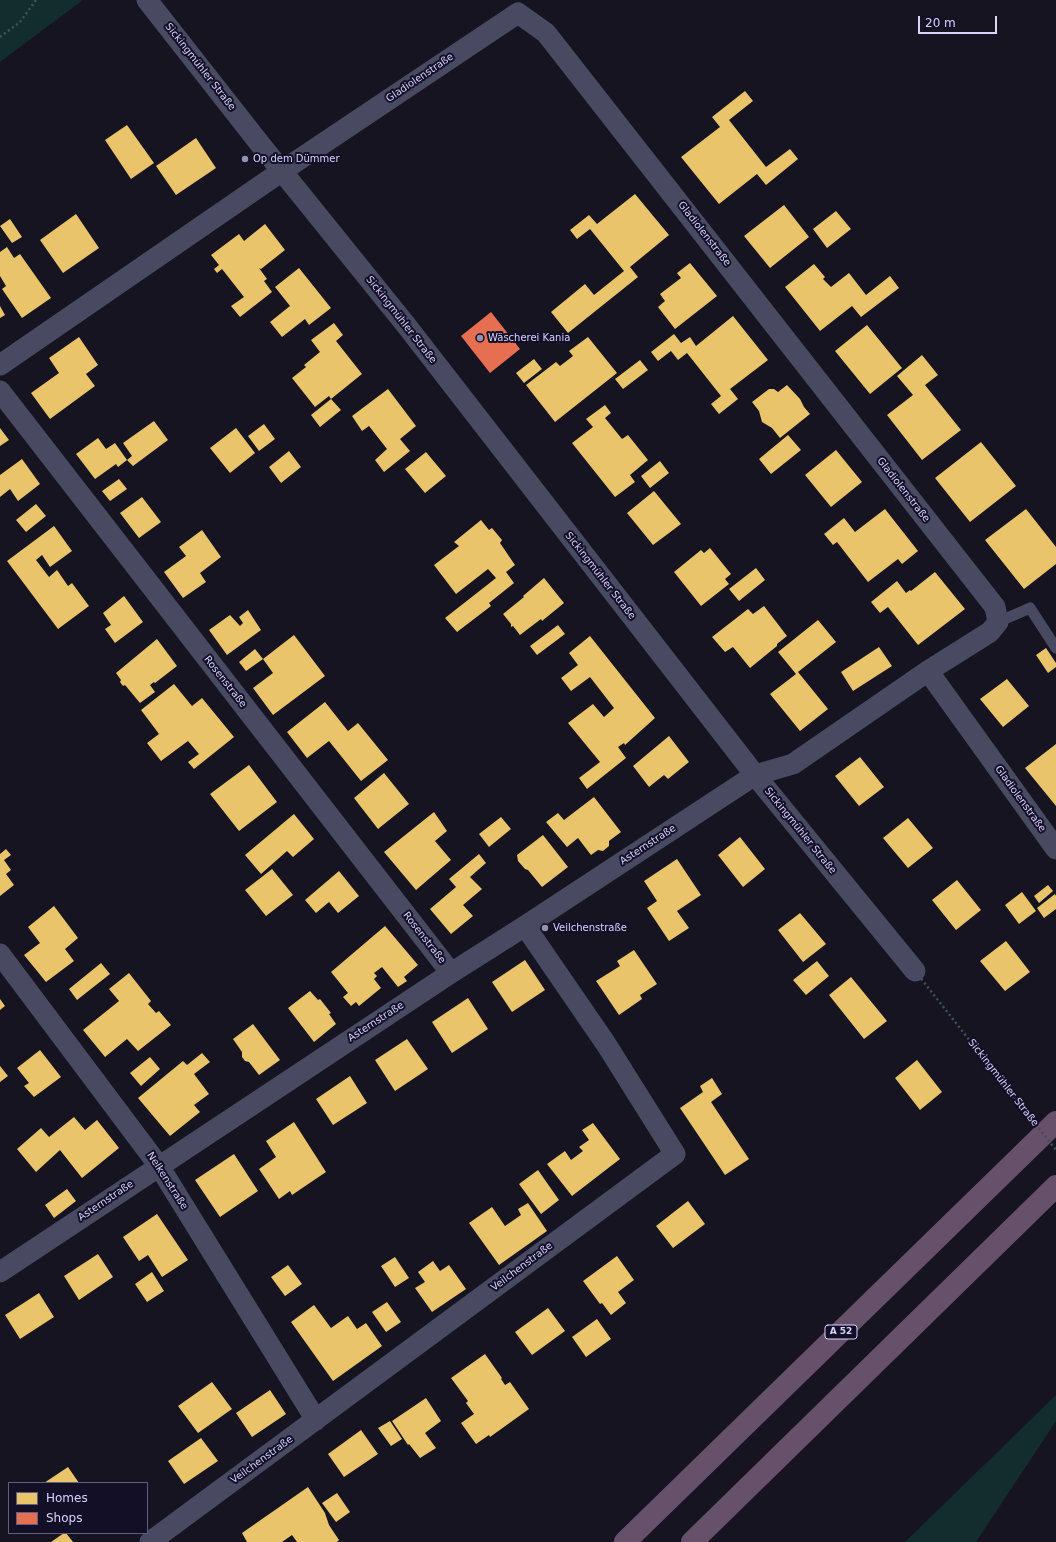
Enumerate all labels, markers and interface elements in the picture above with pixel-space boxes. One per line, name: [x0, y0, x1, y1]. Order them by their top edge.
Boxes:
scale bar: [920, 8, 999, 34]
text: 20 m: [925, 16, 956, 30]
street label: Sickingmühler Straße: [162, 21, 238, 113]
street label: Gladiolenstraße: [384, 51, 456, 105]
place label: Op dem Dümmer: [253, 153, 340, 165]
marker: Op dem Dümmer: [240, 154, 250, 164]
street label: Gladiolenstraße: [675, 199, 733, 269]
street label: Sickingmühler Straße: [363, 274, 439, 366]
place label: Wäscherei Kania: [488, 332, 570, 344]
marker: Wäscherei Kania: [475, 333, 485, 343]
street label: Gladiolenstraße: [874, 455, 932, 525]
street label: Sickingmühler Straße: [562, 530, 638, 622]
street label: Rosenstraße: [201, 654, 249, 710]
street label: Gladiolenstraße: [992, 764, 1048, 834]
street label: Sickingmühler Straße: [762, 785, 838, 877]
street label: Asternstraße: [618, 822, 678, 868]
street label: Rosenstraße: [400, 910, 448, 966]
place label: Veilchenstraße: [553, 922, 627, 934]
marker: Veilchenstraße: [540, 923, 550, 933]
street label: Asternstraße: [346, 999, 406, 1045]
street label: Sickingmühler Straße: [965, 1037, 1041, 1129]
street label: Nelkenstraße: [144, 1150, 190, 1212]
street label: Asternstraße: [76, 1178, 136, 1224]
street label: Veilchenstraße: [489, 1240, 555, 1294]
road number: A 52: [825, 1325, 857, 1339]
street label: Veilchenstraße: [229, 1433, 295, 1487]
legend: [8, 1482, 148, 1534]
text: Homes: [46, 1491, 88, 1505]
text: Shops: [46, 1511, 82, 1525]

